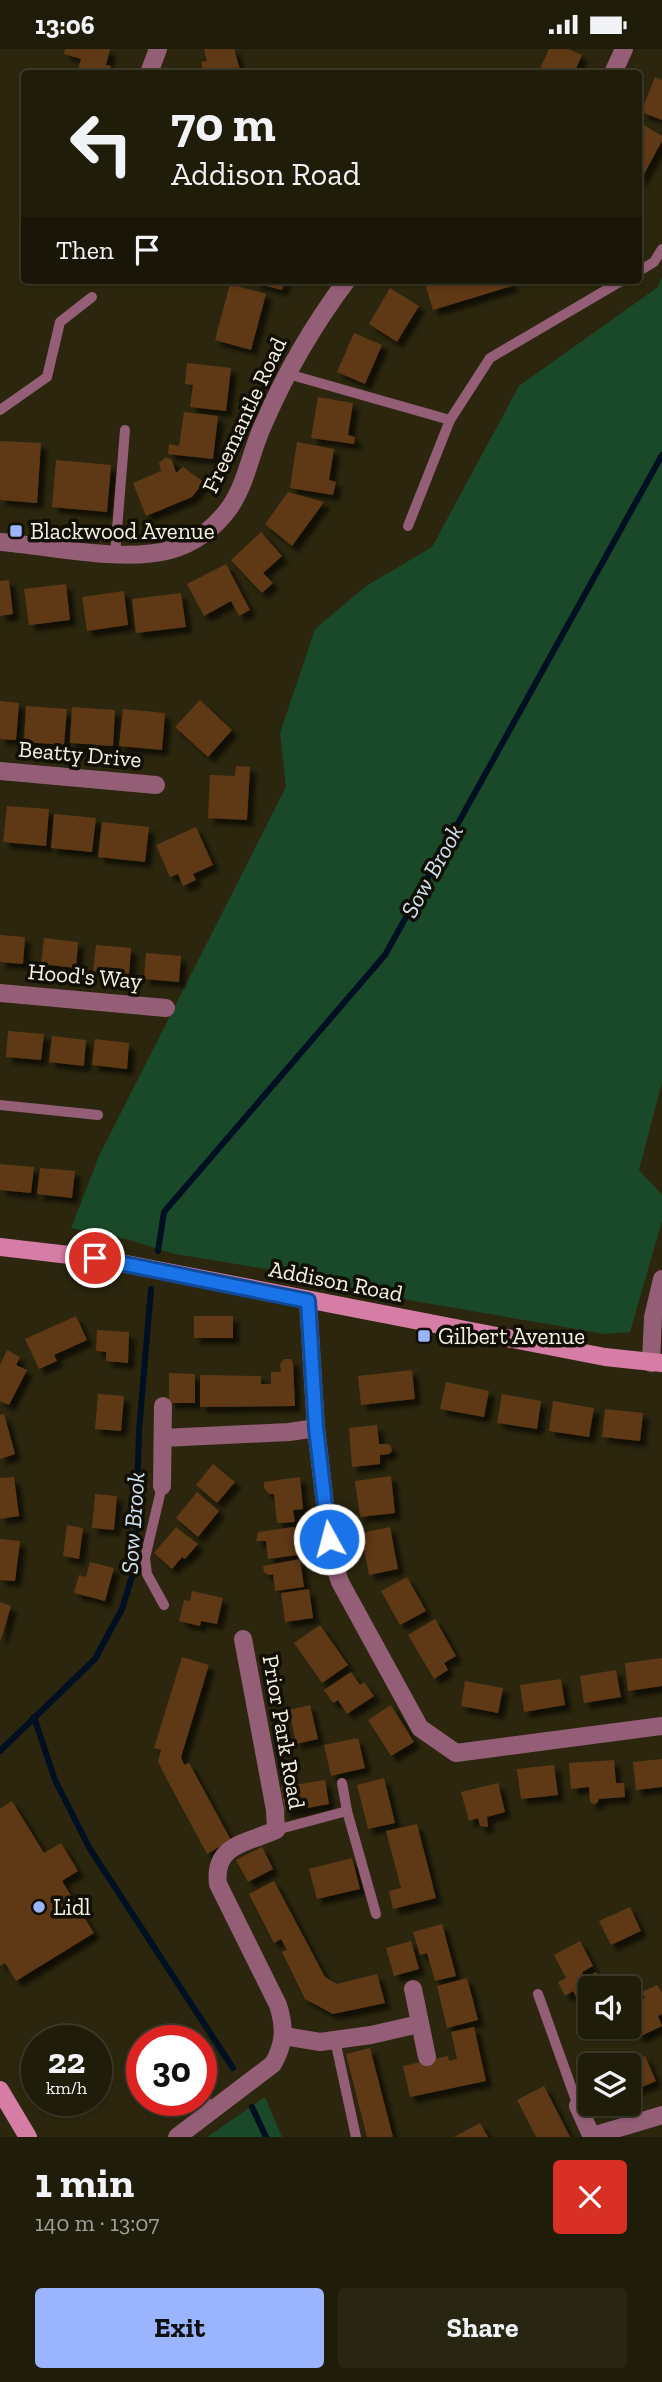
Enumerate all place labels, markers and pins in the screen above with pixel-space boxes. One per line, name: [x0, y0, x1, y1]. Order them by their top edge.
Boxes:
place label: Blackwood Avenue: [30, 517, 215, 545]
marker: Blackwood Avenue: [8, 523, 24, 539]
pin: [65, 1228, 125, 1288]
place label: Gilbert Avenue: [438, 1322, 585, 1350]
marker: Gilbert Avenue: [416, 1328, 432, 1344]
place label: Lidl: [53, 1893, 91, 1921]
marker: Lidl: [31, 1899, 47, 1915]

